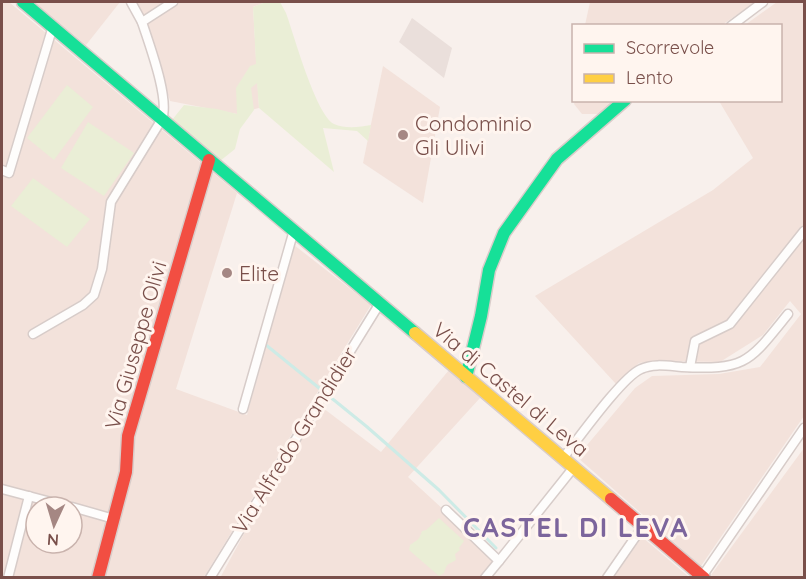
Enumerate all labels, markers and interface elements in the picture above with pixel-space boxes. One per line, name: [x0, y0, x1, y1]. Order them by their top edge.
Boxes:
legend: [572, 24, 782, 102]
text: Scorrevole: [626, 36, 714, 59]
text: Lento: [626, 66, 673, 89]
place label: Condominio Gli Ulivi: [415, 110, 532, 160]
marker: Condominio Gli Ulivi: [396, 128, 410, 142]
street label: Via Giuseppe Olivi: [99, 258, 171, 432]
place label: Elite: [239, 260, 279, 286]
marker: Elite: [220, 266, 234, 280]
street label: Via di Castel di Leva: [428, 316, 594, 462]
street label: Via Alfredo Grandidier: [226, 342, 362, 538]
north arrow: [24, 495, 84, 555]
district label: CASTEL DI LEVA: [463, 510, 689, 544]
text: N: [46, 530, 60, 550]

